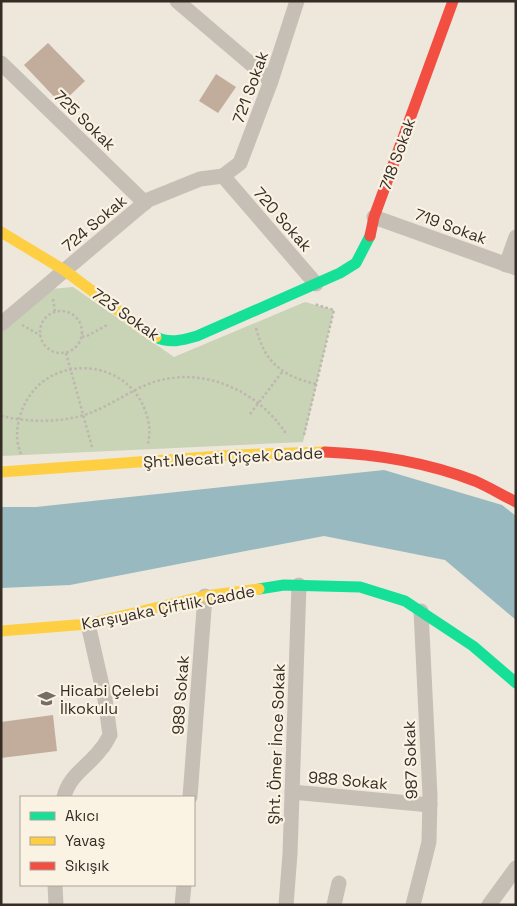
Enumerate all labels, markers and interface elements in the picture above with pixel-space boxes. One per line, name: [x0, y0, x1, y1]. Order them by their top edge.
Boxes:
street label: 721 Sokak: [228, 48, 273, 126]
street label: 725 Sokak: [49, 86, 120, 155]
street label: 718 Sokak: [375, 115, 420, 193]
street label: 720 Sokak: [249, 183, 317, 256]
street label: 724 Sokak: [58, 190, 131, 257]
street label: 719 Sokak: [412, 204, 490, 249]
street label: 723 Sokak: [88, 283, 164, 346]
street label: Şht.Necati Çiçek Cadde: [143, 442, 323, 473]
street label: Karşıyaka Çiftlik Cadde: [80, 580, 257, 635]
street label: 989 Sokak: [167, 654, 194, 735]
street label: Şht. Ömer İnce Sokak: [263, 663, 290, 825]
place label: Hicabi Çelebi İlkokulu: [60, 680, 159, 719]
school or university icon: Hicabi Çelebi İlkokulu: [36, 689, 56, 709]
street label: 987 Sokak: [399, 720, 422, 800]
street label: 988 Sokak: [307, 767, 389, 794]
legend: [20, 796, 195, 886]
text: Akıcı: [65, 806, 99, 825]
text: Yavaş: [65, 831, 106, 850]
text: Sıkışık: [65, 856, 109, 875]

